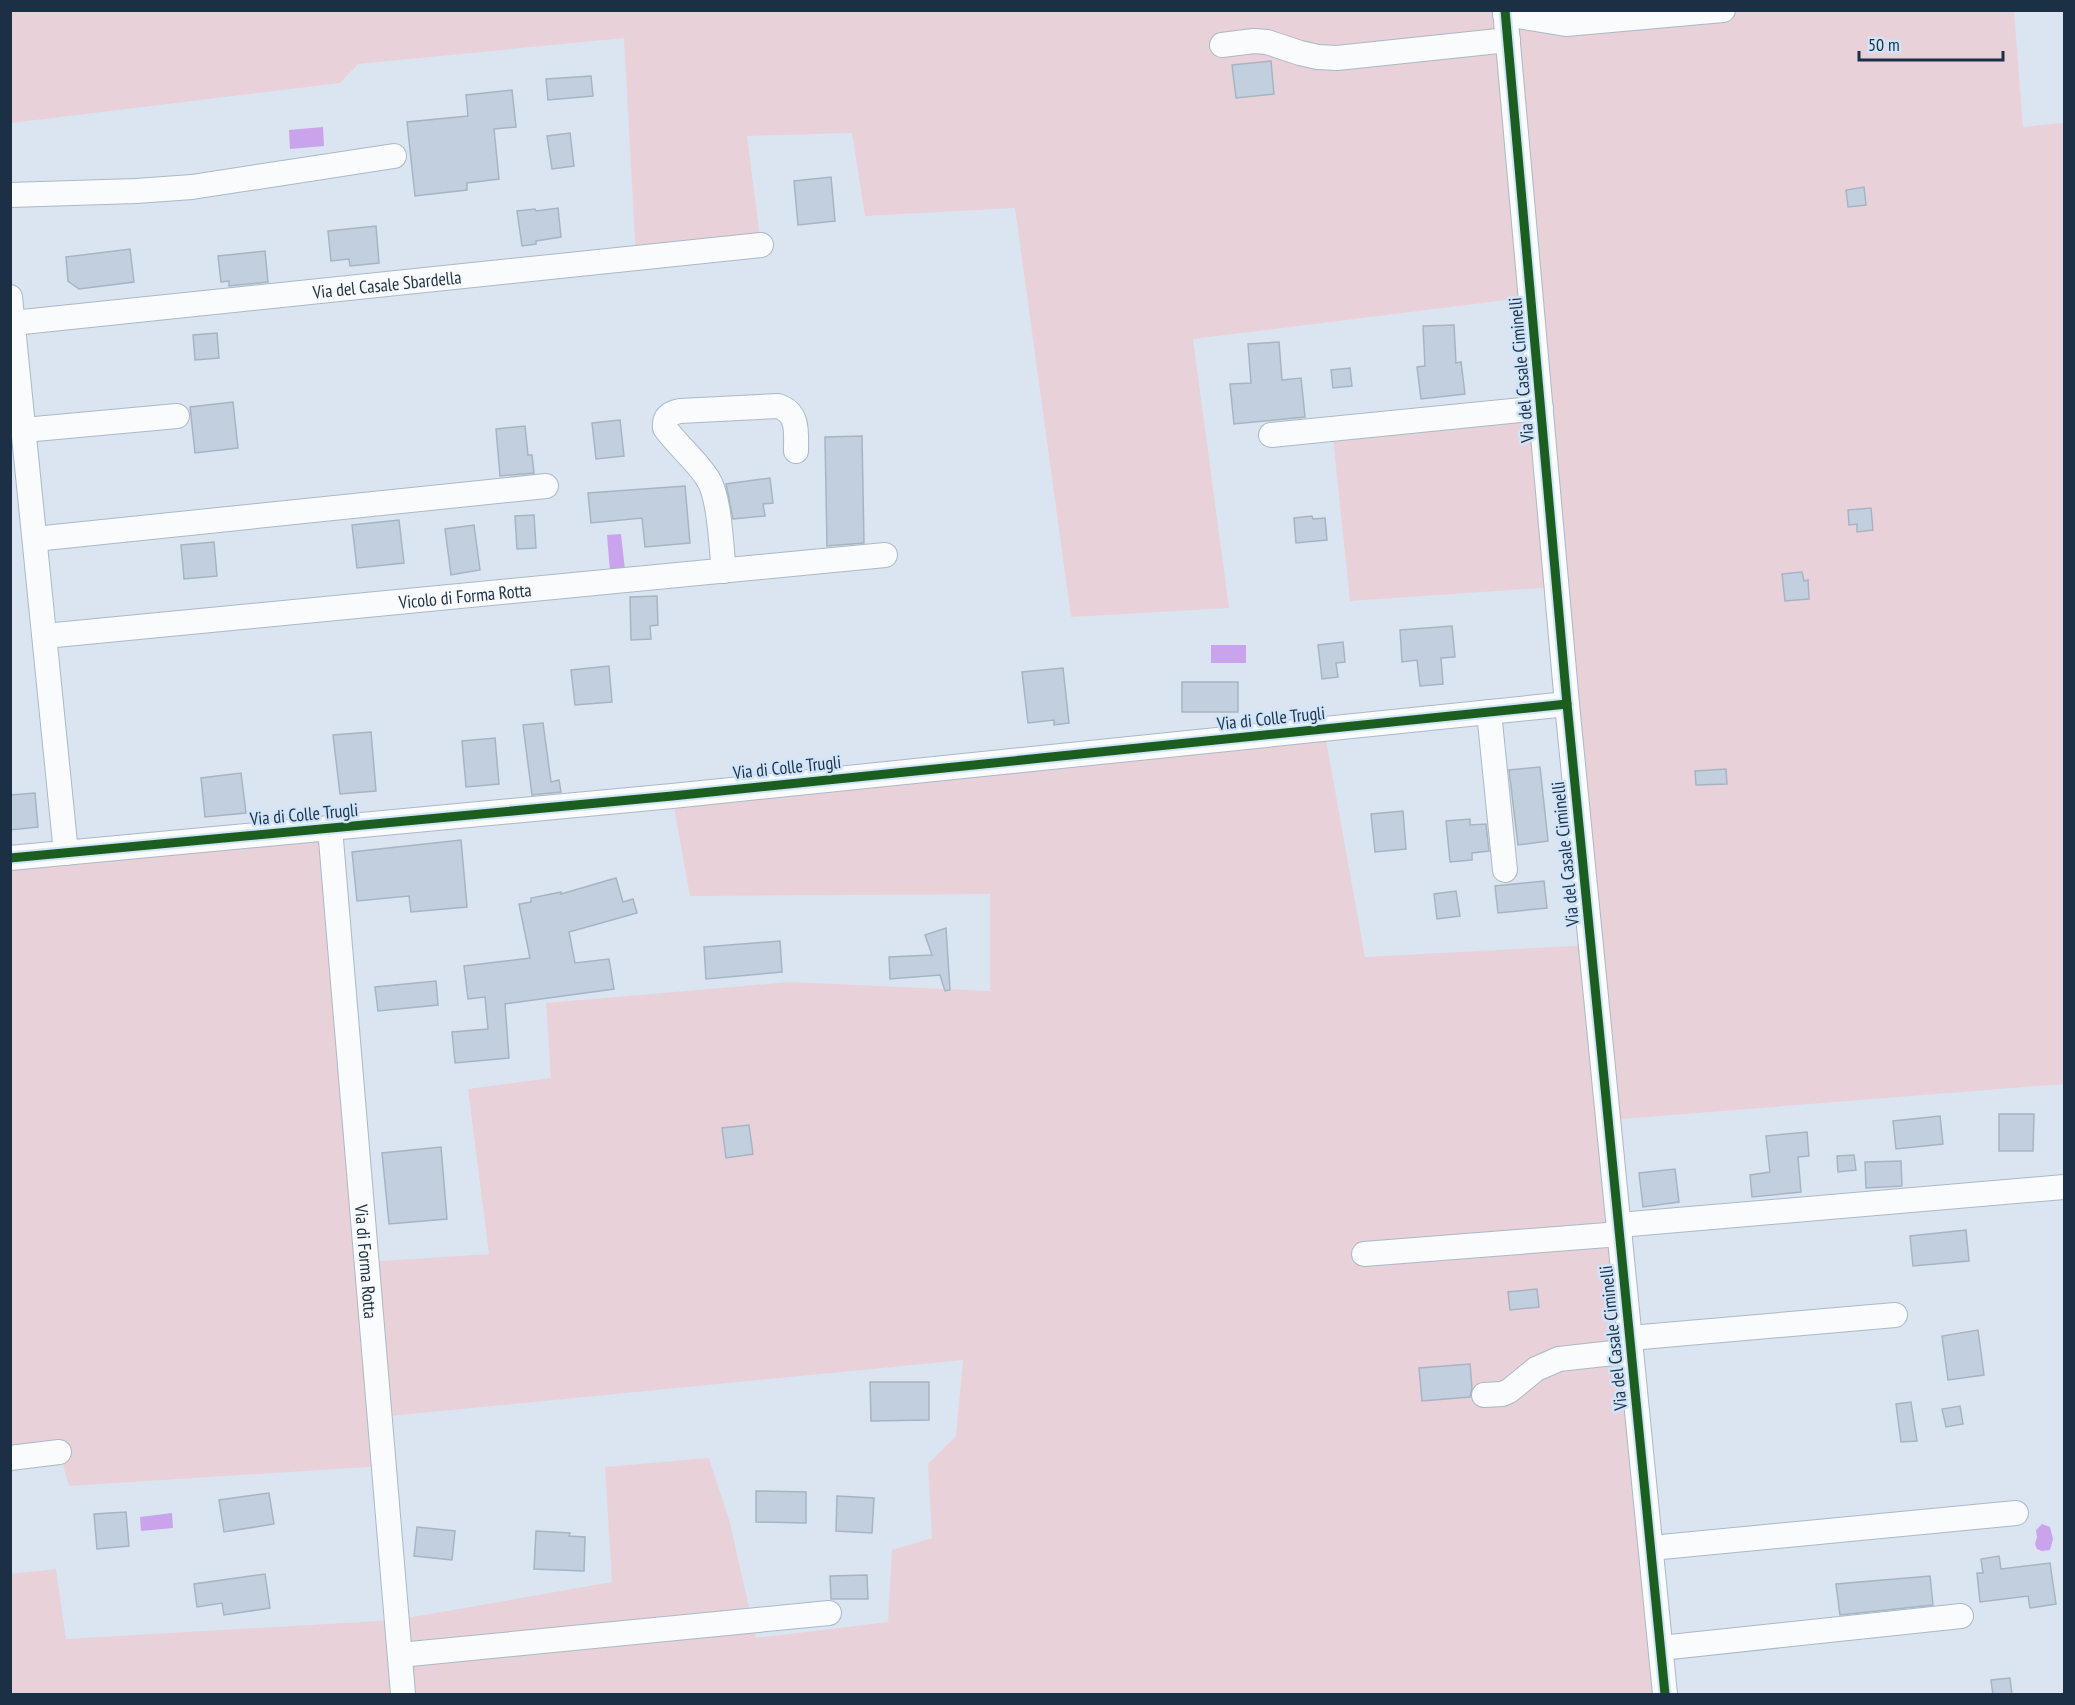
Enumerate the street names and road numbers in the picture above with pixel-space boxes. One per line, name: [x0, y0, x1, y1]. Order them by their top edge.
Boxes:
street label: Via del Casale Sbardella: [311, 265, 462, 303]
street label: Via del Casale Ciminelli: [1503, 296, 1539, 445]
street label: Vicolo di Forma Rotta: [397, 578, 532, 613]
street label: Via di Colle Trugli: [1215, 701, 1326, 735]
street label: Via di Colle Trugli: [731, 750, 842, 784]
street label: Via del Casale Ciminelli: [1546, 780, 1584, 929]
street label: Via di Colle Trugli: [248, 798, 359, 830]
street label: Via di Forma Rotta: [350, 1202, 383, 1320]
street label: Via del Casale Ciminelli: [1594, 1264, 1632, 1413]

